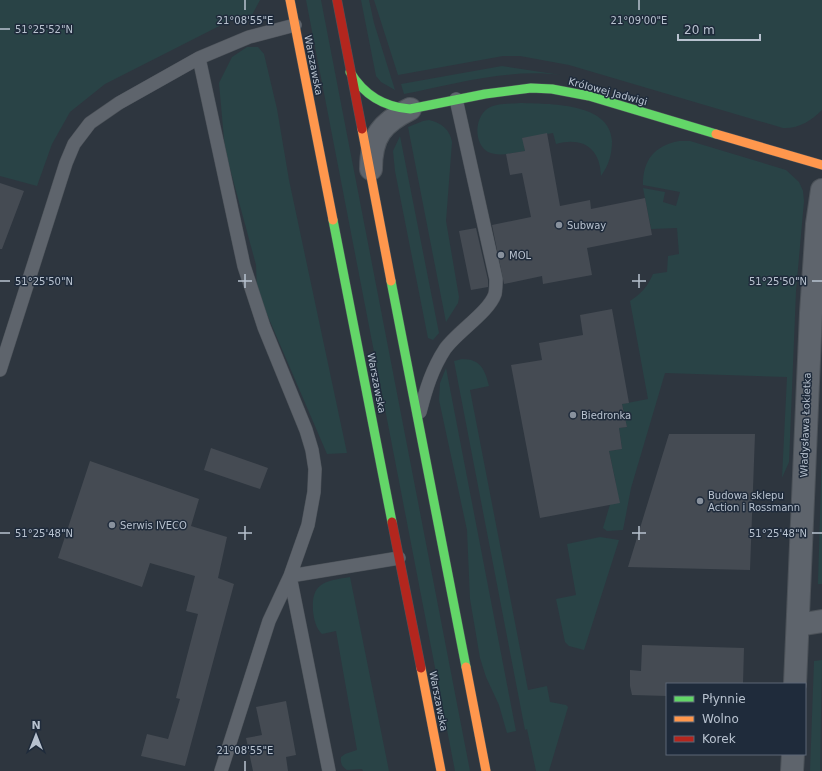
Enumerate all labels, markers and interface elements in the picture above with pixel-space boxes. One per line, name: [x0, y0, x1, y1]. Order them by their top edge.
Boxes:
text: 21°08'55"E: [217, 15, 273, 26]
text: 21°09'00"E: [611, 15, 667, 26]
scale bar: [678, 16, 760, 42]
text: 20 m: [684, 23, 715, 37]
text: 51°25'52"N: [15, 24, 73, 35]
street label: Warszawska: [302, 34, 325, 96]
street label: Królowej Jadwigi: [567, 76, 649, 107]
marker: Subway: [554, 220, 564, 230]
place label: Subway: [567, 220, 606, 231]
marker: MOL: [496, 250, 506, 260]
place label: MOL: [509, 250, 531, 261]
text: 51°25'50"N: [15, 276, 73, 287]
text: 51°25'50"N: [749, 276, 807, 287]
street label: Warszawska: [365, 352, 388, 414]
street label: Władysława Łokietka: [798, 372, 813, 478]
marker: Biedronka: [568, 410, 578, 420]
place label: Biedronka: [581, 410, 631, 421]
place label: Budowa sklepu Action i Rossmann: [708, 490, 800, 513]
marker: Budowa sklepu Action i Rossmann: [695, 496, 705, 506]
marker: Serwis IVECO: [107, 520, 117, 530]
place label: Serwis IVECO: [120, 520, 187, 531]
text: 51°25'48"N: [15, 528, 73, 539]
text: 51°25'48"N: [749, 528, 807, 539]
street label: Warszawska: [427, 670, 450, 732]
legend: [666, 683, 806, 755]
text: Płynnie: [702, 692, 746, 706]
text: Wolno: [702, 712, 739, 726]
north arrow: [16, 715, 56, 755]
text: N: [31, 719, 41, 732]
text: Korek: [702, 732, 736, 746]
text: 21°08'55"E: [217, 745, 273, 756]

